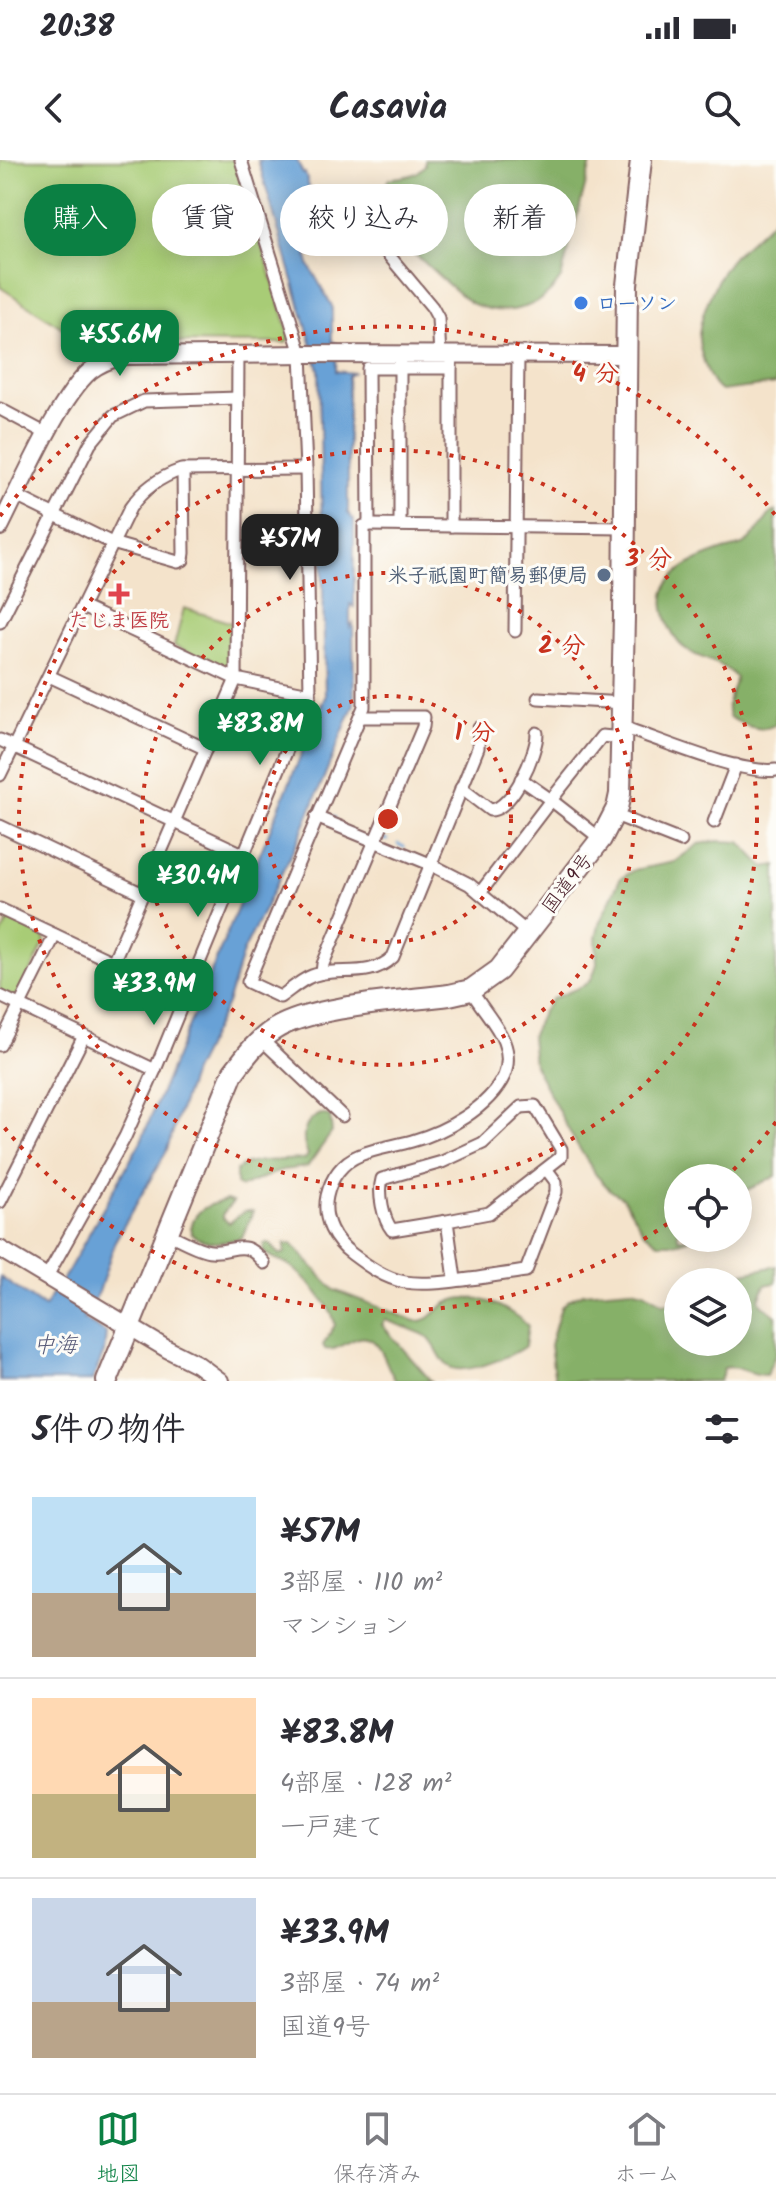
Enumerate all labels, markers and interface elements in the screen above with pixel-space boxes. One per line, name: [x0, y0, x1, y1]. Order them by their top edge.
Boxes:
text: 20:38: [40, 4, 114, 52]
text: Casavia: [329, 80, 447, 137]
icon: back: [32, 86, 76, 130]
icon: search: [700, 86, 744, 130]
chip: 購入: [24, 184, 136, 256]
chip: 賃貸: [152, 184, 264, 256]
chip: 絞り込み: [280, 184, 448, 256]
chip: 新着: [464, 184, 576, 256]
place label: ローソン: [597, 289, 677, 321]
marker: ローソン: [572, 294, 590, 312]
pin: ¥55.6M: [55, 310, 185, 378]
text: ¥55.6M: [79, 315, 161, 357]
text: 4 分: [573, 355, 619, 394]
pin: ¥57M: [243, 514, 337, 582]
text: ¥57M: [259, 519, 321, 561]
text: 3 分: [625, 540, 672, 579]
place label: 米子祇園町簡易郵便局: [388, 561, 588, 593]
marker: 米子祇園町簡易郵便局: [595, 566, 613, 584]
marker: たじま医院: [108, 583, 130, 605]
place label: たじま医院: [69, 606, 169, 638]
text: 2 分: [538, 627, 586, 666]
pin: ¥83.8M: [195, 699, 325, 767]
text: ¥83.8M: [217, 704, 303, 746]
text: 1 分: [455, 714, 495, 753]
centre of rings: [374, 805, 402, 833]
street label: 国道9号: [535, 847, 602, 922]
pin: ¥30.4M: [133, 851, 263, 919]
text: ¥30.4M: [156, 856, 240, 898]
pin: ¥33.9M: [89, 959, 219, 1027]
text: ¥33.9M: [112, 964, 196, 1006]
map controls: [664, 1164, 752, 1356]
button: locate: [664, 1164, 752, 1252]
button: layers: [664, 1268, 752, 1356]
water label: 中海: [33, 1329, 79, 1364]
text: 5件の物件: [32, 1404, 185, 1458]
icon: filters: [700, 1407, 744, 1451]
text: ¥57M: [280, 1506, 360, 1560]
icon: home: [96, 1529, 192, 1625]
text: 3部屋 · 110 m²: [280, 1562, 442, 1604]
text: マンション: [280, 1606, 409, 1648]
text: ¥83.8M: [280, 1707, 393, 1761]
icon: home: [96, 1730, 192, 1826]
text: 4部屋 · 128 m²: [280, 1763, 451, 1805]
text: 一戸建て: [280, 1807, 384, 1849]
text: ¥33.9M: [280, 1907, 389, 1961]
icon: home: [96, 1930, 192, 2026]
text: 3部屋 · 74 m²: [280, 1963, 439, 2005]
text: 国道9号: [280, 2007, 371, 2049]
tab: 地図: [96, 2107, 140, 2193]
tab: 保存済み: [333, 2107, 421, 2193]
tab: ホーム: [614, 2107, 680, 2193]

